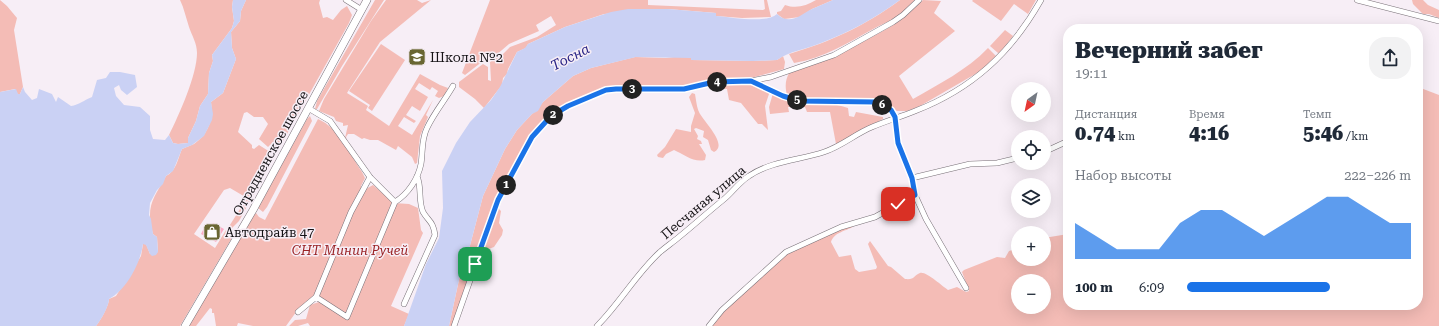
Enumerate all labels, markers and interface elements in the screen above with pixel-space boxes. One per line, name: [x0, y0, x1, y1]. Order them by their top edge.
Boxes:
button: share: [1369, 37, 1411, 79]
text: Вечерний забег: [1075, 38, 1263, 63]
water label: Тосна: [548, 40, 592, 74]
school or university icon: Школа №2: [407, 47, 427, 67]
place label: Школа №2: [430, 50, 503, 65]
text: 19:11: [1075, 66, 1107, 81]
pin: 4: [707, 72, 727, 92]
text: 4: [714, 75, 720, 88]
pin: 3: [622, 79, 642, 99]
text: 3: [629, 82, 635, 95]
north arrow: [1011, 82, 1051, 122]
map controls: [1011, 82, 1051, 314]
street label: Отрадненское шоссе: [230, 88, 311, 218]
pin: 5: [787, 90, 807, 110]
text: 5: [794, 93, 800, 106]
pin: 6: [872, 95, 892, 115]
text: 6: [879, 98, 885, 111]
pin: 2: [543, 105, 563, 125]
text: 2: [550, 108, 556, 121]
text: Дистанция: [1075, 108, 1137, 121]
text: Время: [1189, 108, 1225, 121]
text: Темп: [1303, 108, 1332, 121]
text: 0.74: [1075, 121, 1115, 145]
text: 4:16: [1189, 121, 1229, 145]
text: 5:46: [1303, 121, 1343, 145]
button: locate: [1011, 130, 1051, 170]
text: km: [1115, 130, 1135, 143]
text: /km: [1343, 130, 1368, 143]
street label: Песчаная улица: [658, 163, 749, 242]
text: Набор высоты: [1075, 168, 1172, 183]
text: 222–226 m: [1344, 168, 1411, 183]
pin: 1: [496, 175, 516, 195]
text: 1: [503, 178, 509, 191]
button: layers: [1011, 178, 1051, 218]
pin: [881, 187, 915, 221]
icon: check: [887, 193, 909, 215]
shop icon: Автодрайв 47: [202, 222, 222, 242]
place label: Автодрайв 47: [225, 225, 314, 240]
button: +: [1011, 226, 1051, 266]
park label: СНТ Минин Ручей: [292, 243, 408, 258]
pin: [458, 247, 492, 281]
icon: arrive: [464, 253, 486, 275]
button: −: [1011, 274, 1051, 314]
text: 100 m: [1075, 280, 1113, 295]
text: 6:09: [1139, 280, 1164, 295]

